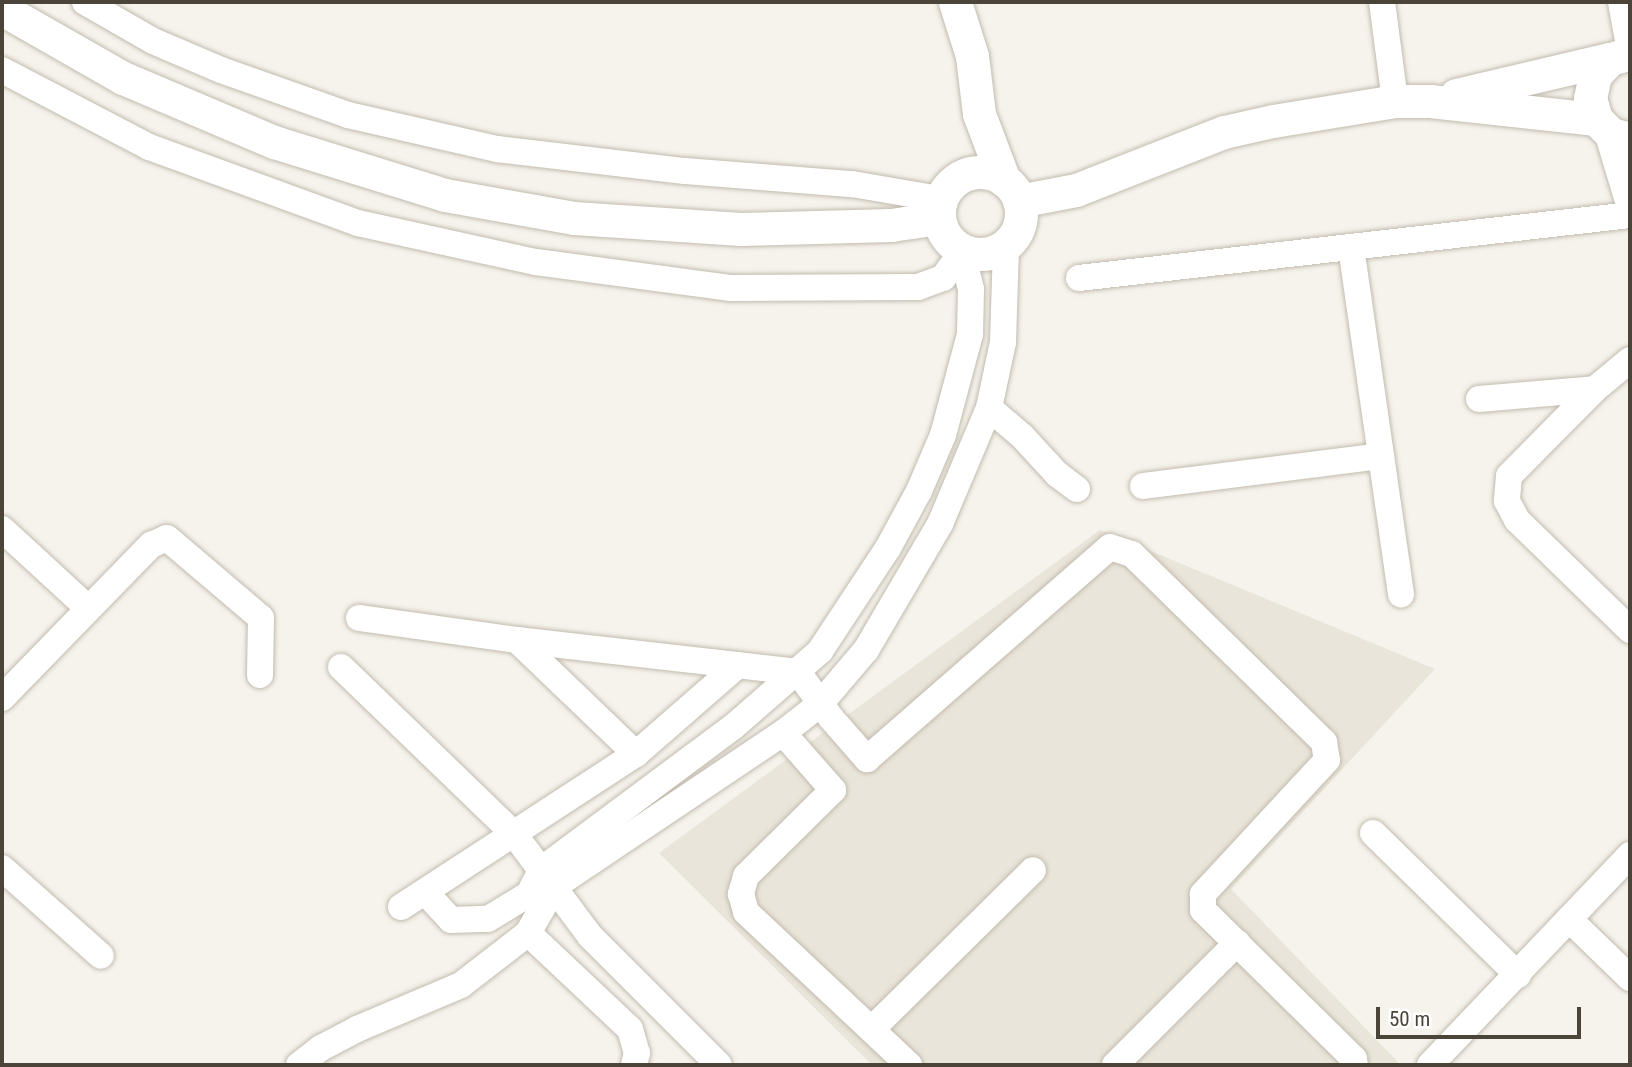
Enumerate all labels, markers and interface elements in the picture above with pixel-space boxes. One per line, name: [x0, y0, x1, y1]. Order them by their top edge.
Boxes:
scale bar: [1380, 993, 1585, 1038]
text: 50 m: [1389, 1007, 1430, 1031]

